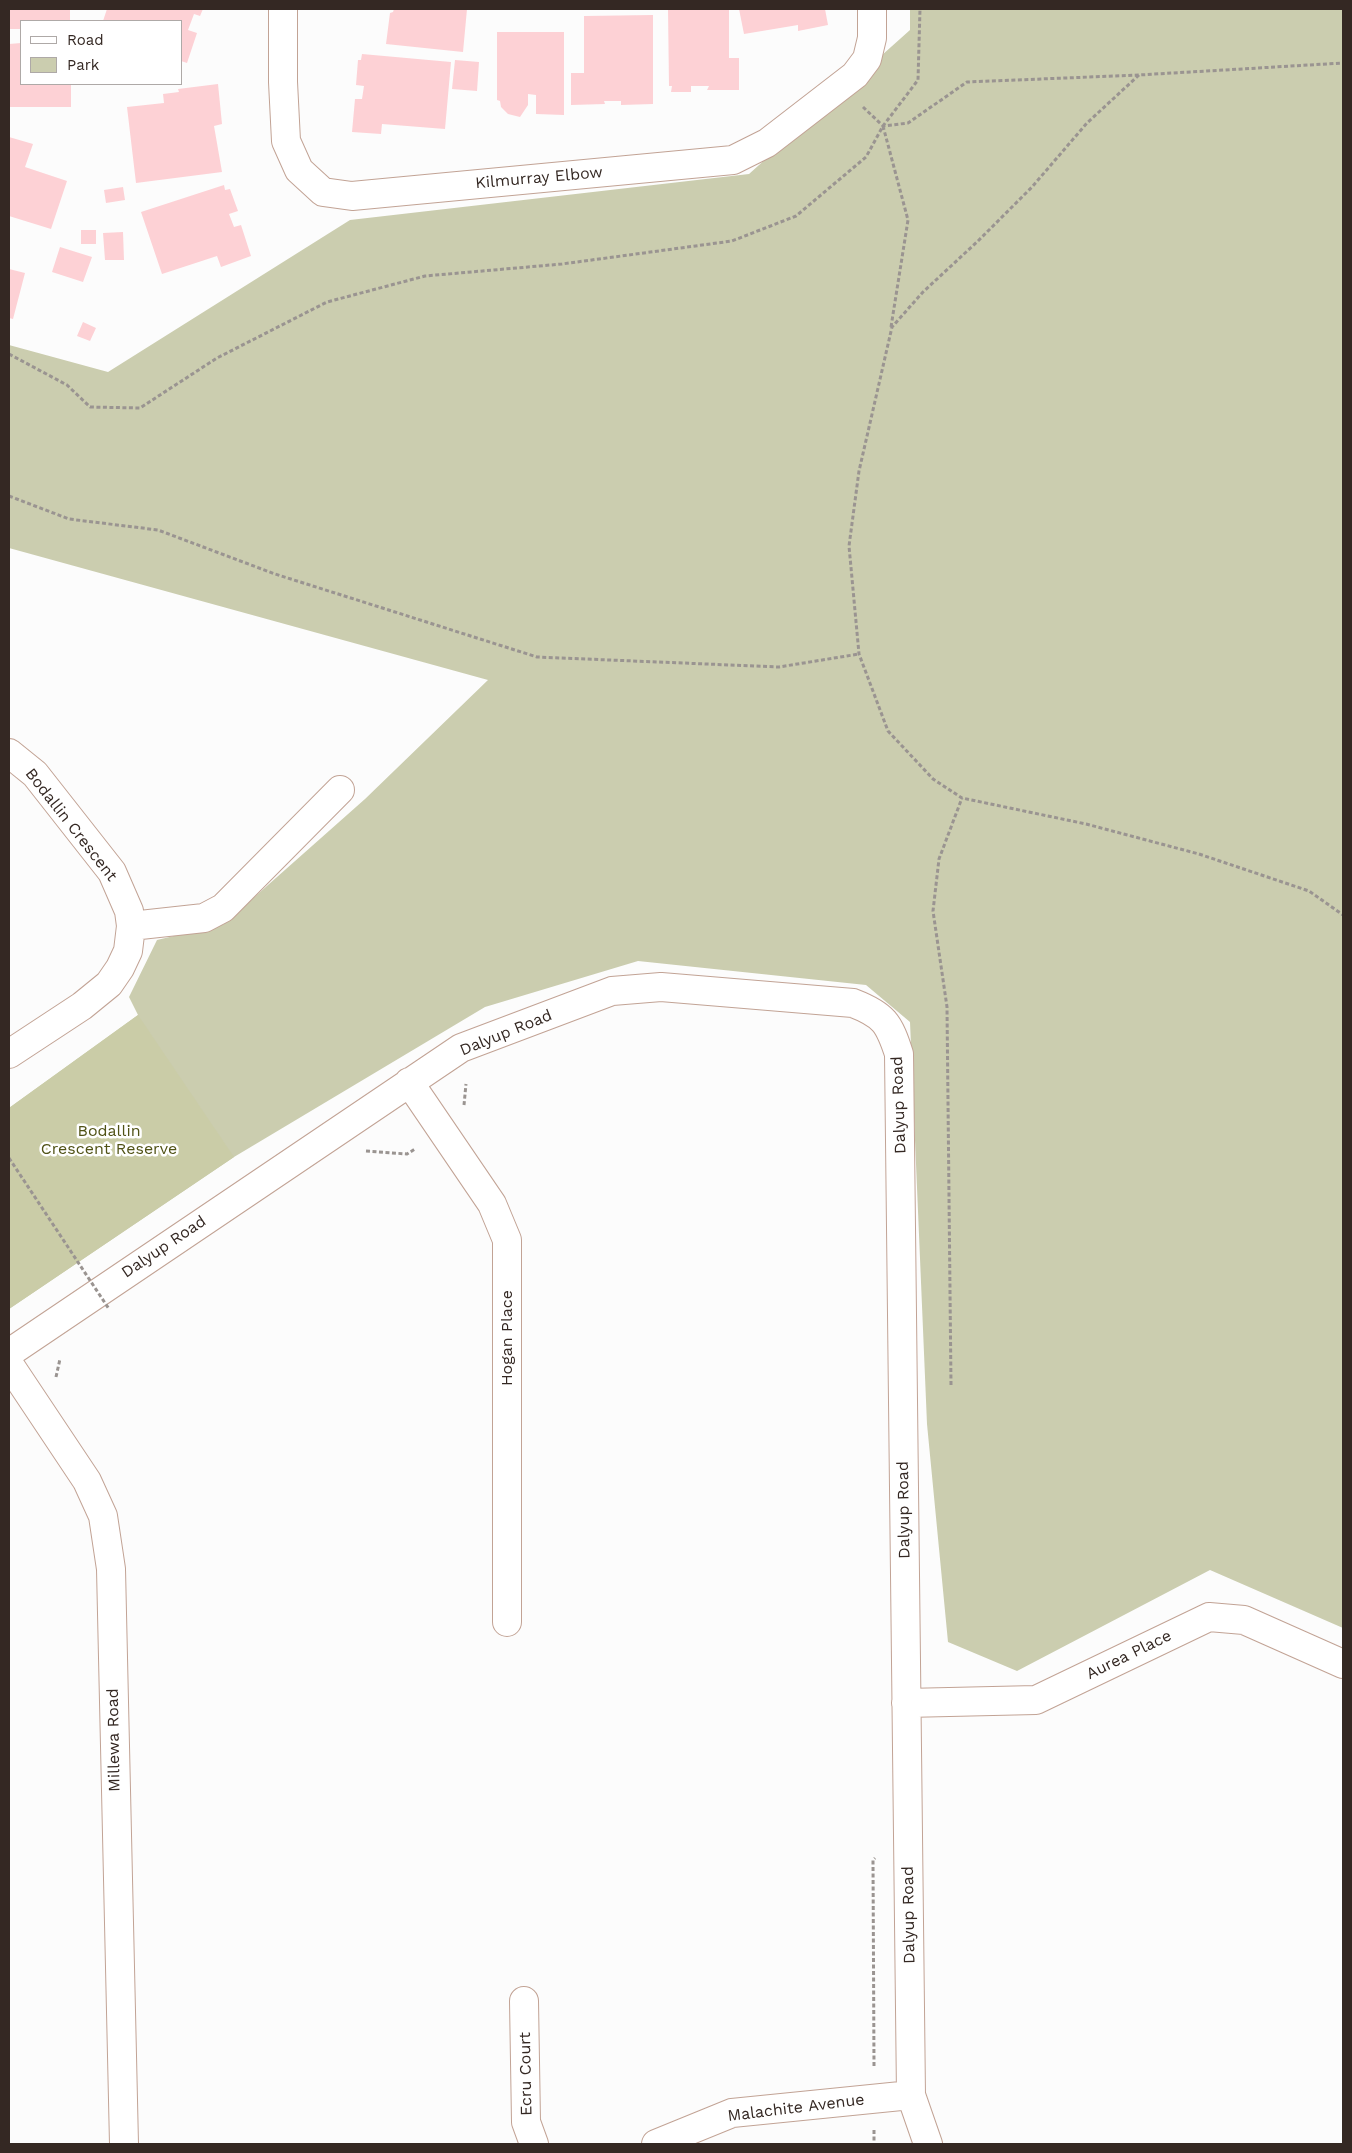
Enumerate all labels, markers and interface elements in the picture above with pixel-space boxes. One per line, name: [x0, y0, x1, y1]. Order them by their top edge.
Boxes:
legend: [20, 20, 182, 85]
text: Road: [67, 31, 104, 49]
text: Park: [67, 56, 99, 74]
street label: Kilmurray Elbow: [475, 163, 603, 193]
street label: Bodallin Crescent: [21, 765, 121, 885]
street label: Dalyup Road: [457, 1006, 555, 1060]
street label: Dalyup Road: [888, 1056, 910, 1154]
park label: Bodallin Crescent Reserve: [41, 1121, 177, 1159]
street label: Dalyup Road: [118, 1212, 210, 1282]
street label: Hogan Place: [497, 1290, 517, 1386]
street label: Dalyup Road: [894, 1461, 914, 1559]
street label: Aurea Place: [1083, 1626, 1175, 1684]
street label: Millewa Road: [103, 1688, 125, 1792]
street label: Dalyup Road: [899, 1866, 919, 1964]
street label: Ecru Court: [516, 2032, 536, 2116]
street label: Malachite Avenue: [727, 2090, 865, 2126]

